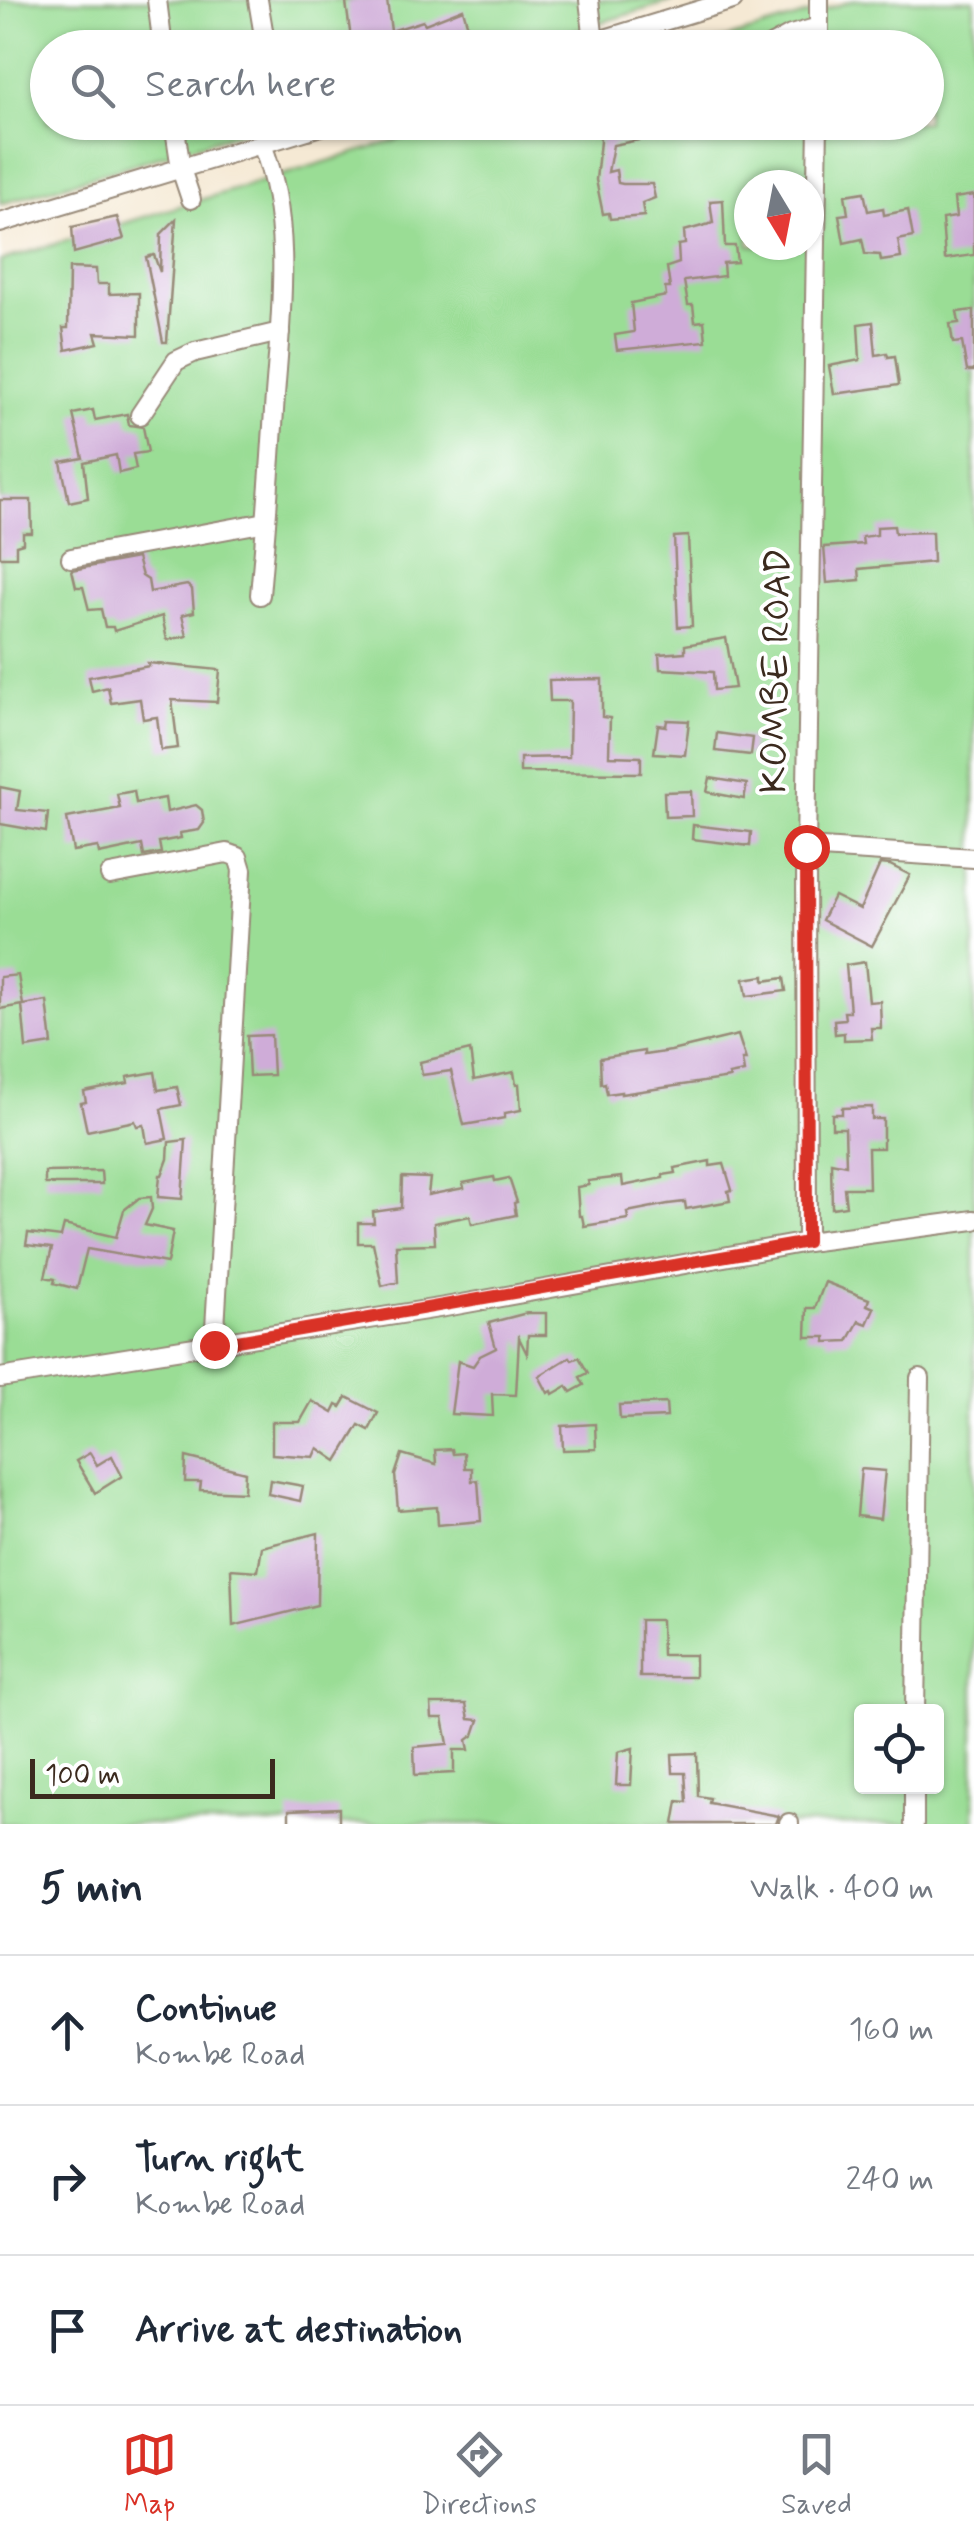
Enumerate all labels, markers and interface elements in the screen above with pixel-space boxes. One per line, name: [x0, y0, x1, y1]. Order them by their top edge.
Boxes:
search box: [30, 30, 944, 140]
icon: search: [65, 58, 120, 113]
text: Search here: [145, 61, 336, 110]
north arrow: [734, 170, 824, 260]
street label: KOMBE ROAD: [750, 548, 804, 794]
route start: [784, 825, 830, 871]
route end: [192, 1323, 238, 1369]
map controls: [854, 1704, 944, 1794]
button: locate: [854, 1704, 944, 1794]
scale bar: [30, 1754, 275, 1798]
text: 100 m: [45, 1758, 120, 1795]
text: 5 min: [40, 1862, 143, 1917]
text: Walk · 400 m: [750, 1868, 934, 1910]
text: Continue: [135, 1985, 277, 2034]
icon: ahead: [40, 2003, 95, 2058]
text: 160 m: [849, 2009, 934, 2051]
text: Kombe Road: [135, 2034, 305, 2076]
text: Turn right: [135, 2135, 304, 2184]
icon: right: [40, 2153, 95, 2208]
text: 240 m: [846, 2159, 934, 2201]
text: Kombe Road: [135, 2184, 305, 2226]
icon: arrive: [40, 2303, 95, 2358]
text: Arrive at destination: [135, 2306, 462, 2355]
tab: Map: [122, 2427, 177, 2524]
tab: Directions: [422, 2427, 537, 2524]
tab: Saved: [781, 2427, 852, 2524]

